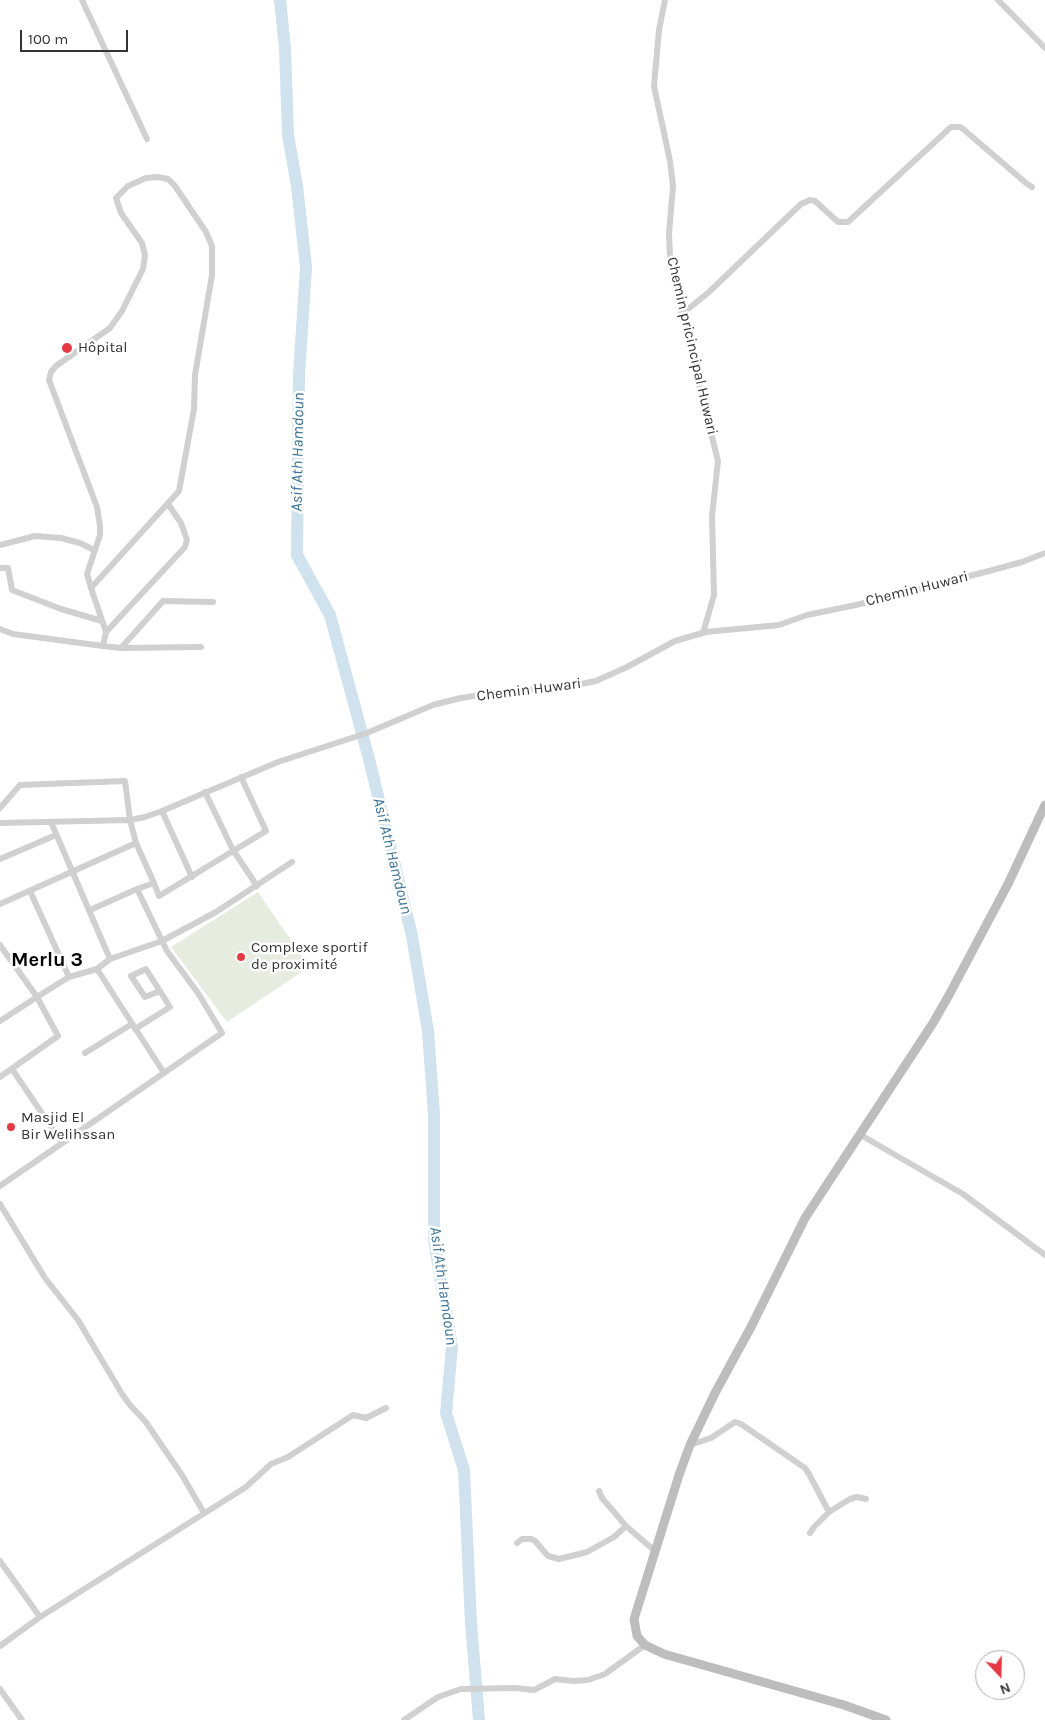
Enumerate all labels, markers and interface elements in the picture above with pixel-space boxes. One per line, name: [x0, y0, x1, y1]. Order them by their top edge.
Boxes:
scale bar: [22, 20, 130, 52]
text: 100 m: [28, 30, 68, 48]
street label: Chemin pricincipal Huwari: [663, 255, 721, 437]
place label: Hôpital: [78, 339, 128, 357]
marker: Hôpital: [60, 341, 74, 355]
water label: Asif Ath Hamdoun: [287, 392, 309, 512]
street label: Chemin Huwari: [864, 568, 970, 610]
street label: Chemin Huwari: [476, 675, 582, 705]
water label: Asif Ath Hamdoun: [368, 796, 416, 916]
place label: Complexe sportif de proximité: [251, 939, 368, 974]
district label: Merlu 3: [11, 948, 83, 972]
marker: Complexe sportif de proximité: [235, 951, 247, 963]
place label: Masjid El Bir Welihssan: [21, 1109, 115, 1144]
marker: Masjid El Bir Welihssan: [5, 1121, 17, 1133]
water label: Asif Ath Hamdoun: [425, 1226, 461, 1346]
north arrow: [975, 1650, 1025, 1700]
text: N: [997, 1679, 1013, 1698]

